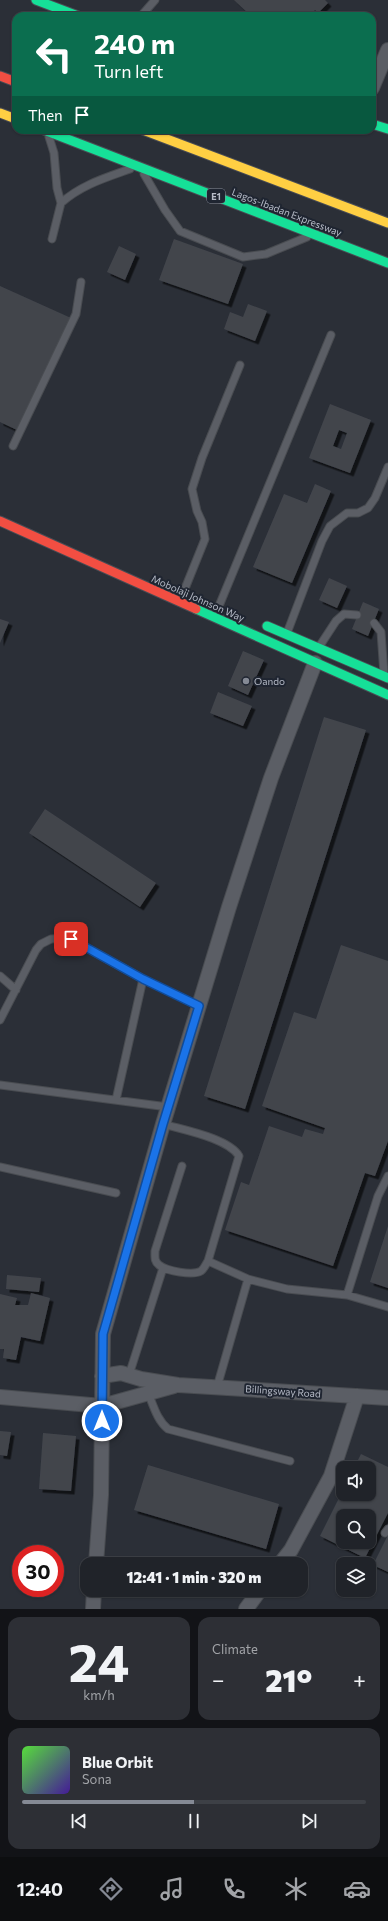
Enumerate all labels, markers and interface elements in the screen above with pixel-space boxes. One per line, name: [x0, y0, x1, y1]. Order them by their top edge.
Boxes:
text: 240 m: [94, 26, 175, 60]
icon: left: [28, 28, 80, 80]
text: Turn left: [94, 60, 163, 82]
icon: arrive: [71, 104, 93, 126]
text: Then: [28, 106, 63, 124]
street label: Lagos-Ibadan Expressway: [230, 185, 344, 239]
road number: E1: [207, 189, 225, 203]
street label: Mobolaji Johnson Way: [150, 572, 246, 624]
place label: Oando: [254, 675, 285, 687]
marker: Oando: [241, 676, 251, 686]
pin: [54, 922, 88, 956]
icon: arrive: [60, 928, 82, 950]
street label: Billingsway Road: [245, 1382, 321, 1400]
position arrow: [81, 1400, 123, 1442]
map controls: [336, 1461, 376, 1597]
button: sound: [336, 1461, 376, 1501]
button: search: [336, 1509, 376, 1549]
speed limit sign: 30: [12, 1545, 64, 1597]
button: layers: [336, 1557, 376, 1597]
text: 12:41 · 1 min · 320 m: [127, 1568, 261, 1586]
text: 24: [69, 1629, 129, 1693]
text: Climate: [212, 1641, 258, 1657]
text: 21°: [265, 1661, 312, 1698]
text: −: [212, 1666, 225, 1693]
text: +: [353, 1666, 366, 1693]
text: km/h: [83, 1687, 115, 1703]
text: Blue Orbit: [82, 1753, 153, 1771]
text: Sona: [82, 1771, 112, 1787]
icon: previous: [68, 1810, 90, 1832]
icon: pause: [183, 1810, 205, 1832]
icon: next: [298, 1810, 320, 1832]
icon: directions: [97, 1875, 125, 1903]
icon: music: [158, 1875, 186, 1903]
icon: phone: [220, 1875, 248, 1903]
icon: climate: [282, 1875, 310, 1903]
icon: car: [343, 1875, 371, 1903]
text: 12:40: [17, 1878, 63, 1900]

